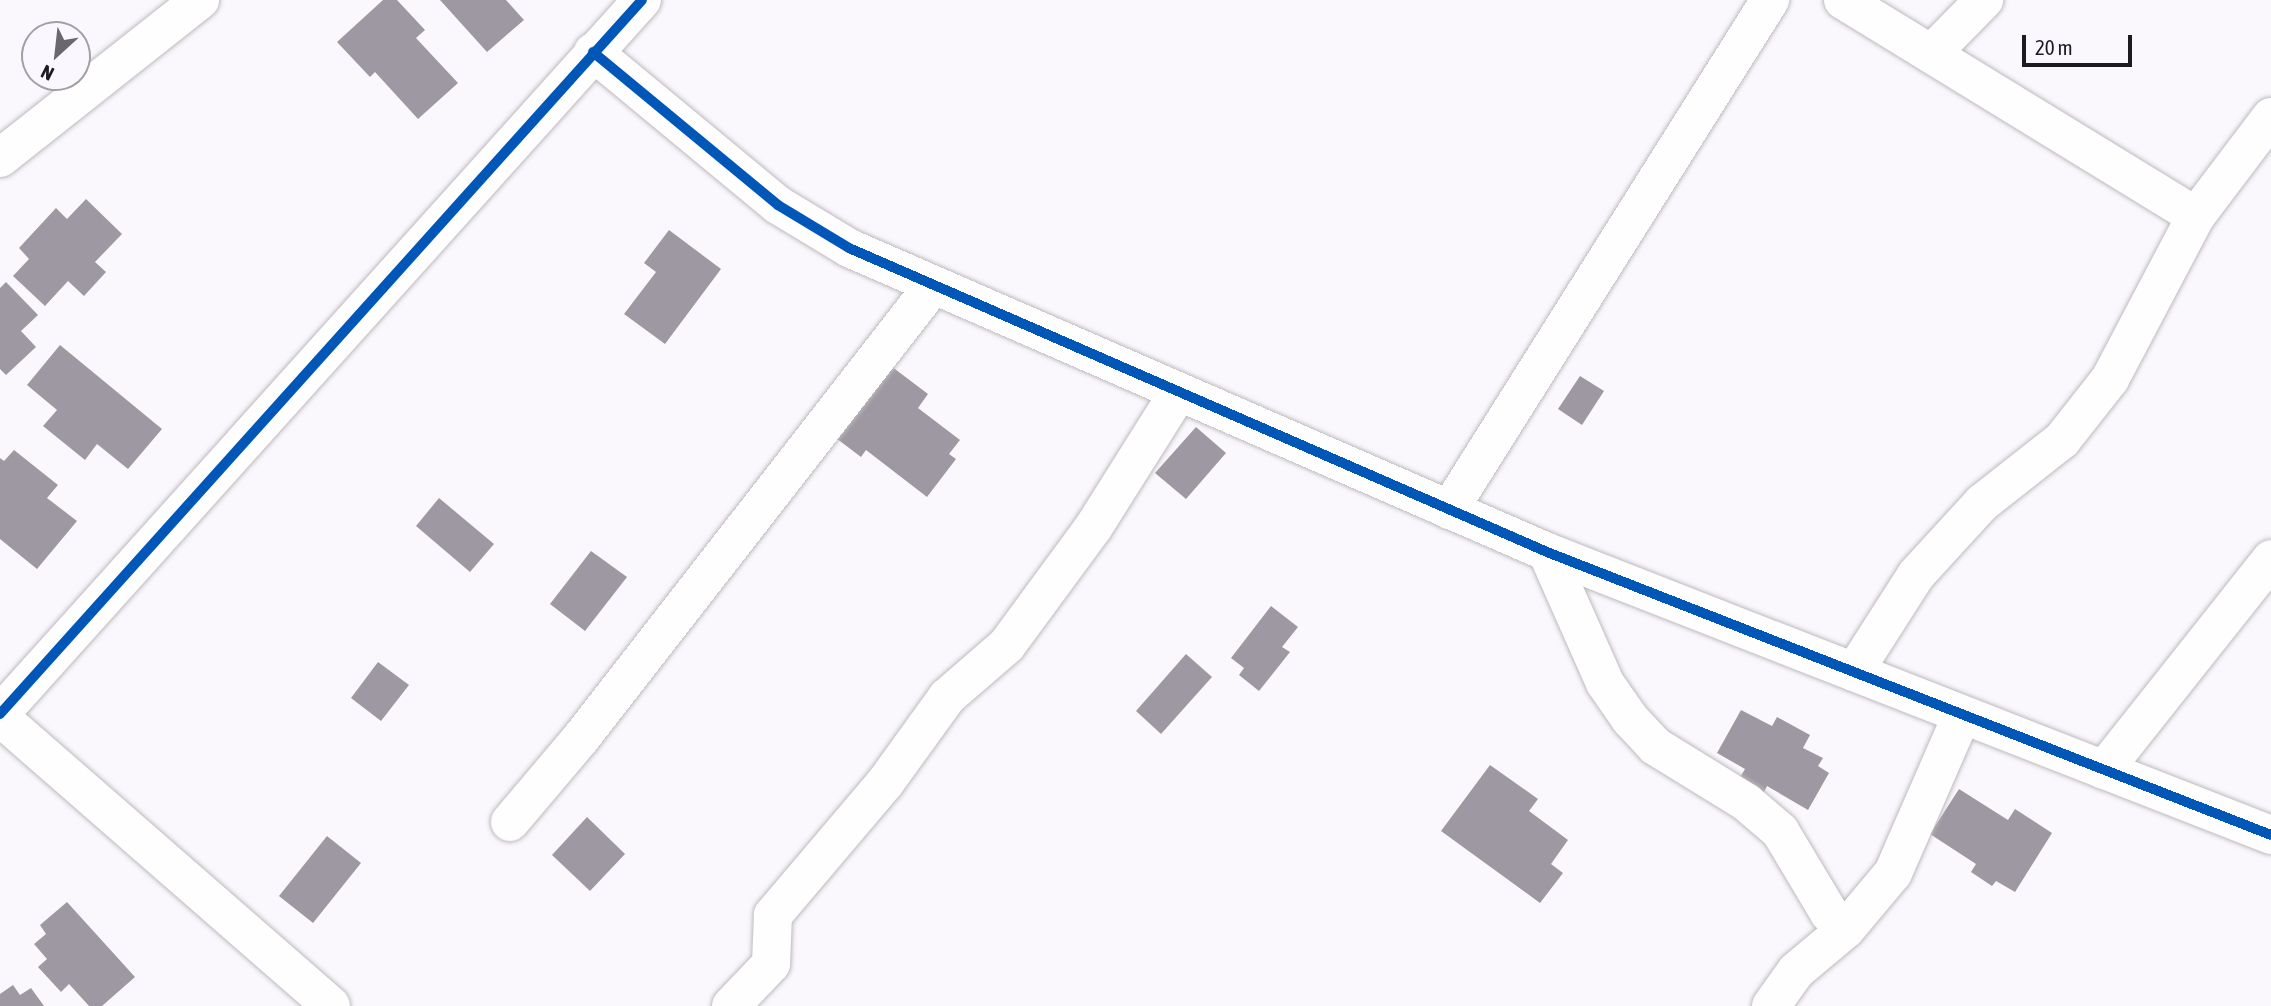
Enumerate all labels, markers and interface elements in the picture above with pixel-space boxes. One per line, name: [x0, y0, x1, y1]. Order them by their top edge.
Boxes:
north arrow: [21, 21, 91, 91]
scale bar: [2026, 21, 2136, 65]
text: 20 m: [2035, 35, 2073, 59]
text: N: [37, 61, 57, 85]

